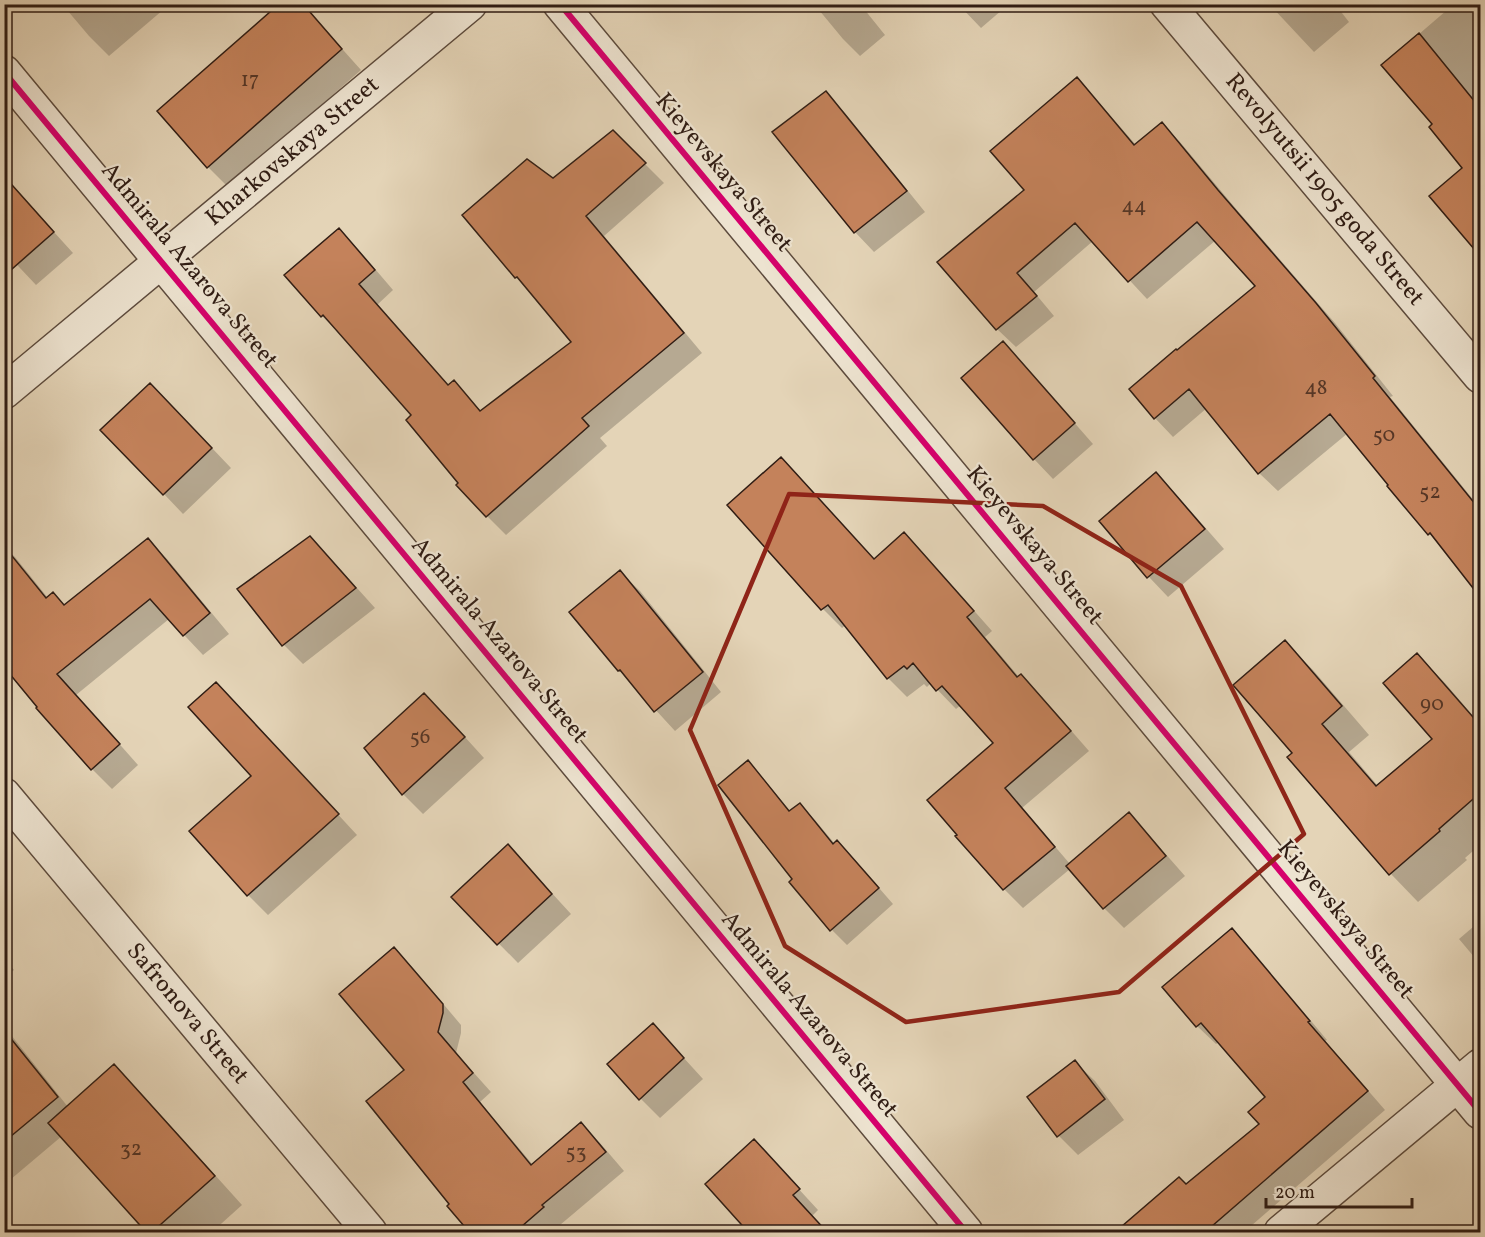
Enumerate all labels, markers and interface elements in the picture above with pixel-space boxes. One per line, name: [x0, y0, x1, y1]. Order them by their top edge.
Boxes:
house number: 17: [241, 66, 259, 95]
street label: Revolyutsii 1905 goda Street: [1216, 66, 1432, 314]
street label: Kharkovskaya Street: [199, 69, 387, 235]
street label: Kieyevskaya Street: [646, 86, 800, 260]
street label: Admirala Azarova Street: [92, 155, 286, 377]
house number: 44: [1121, 192, 1147, 221]
house number: 48: [1305, 374, 1327, 403]
house number: 50: [1373, 421, 1395, 450]
street label: Kieyevskaya Street: [957, 459, 1111, 633]
house number: 52: [1419, 478, 1441, 507]
street label: Admirala Azarova Street: [402, 530, 596, 752]
house number: 90: [1420, 690, 1444, 719]
house number: 56: [410, 723, 430, 752]
street label: Kieyevskaya Street: [1268, 833, 1422, 1007]
street label: Admirala Azarova Street: [712, 904, 906, 1126]
street label: Safronova Street: [118, 936, 256, 1092]
house number: 32: [120, 1135, 142, 1164]
house number: 53: [566, 1138, 586, 1167]
scale bar: [1266, 1171, 1412, 1209]
text: 20 m: [1275, 1181, 1315, 1206]

